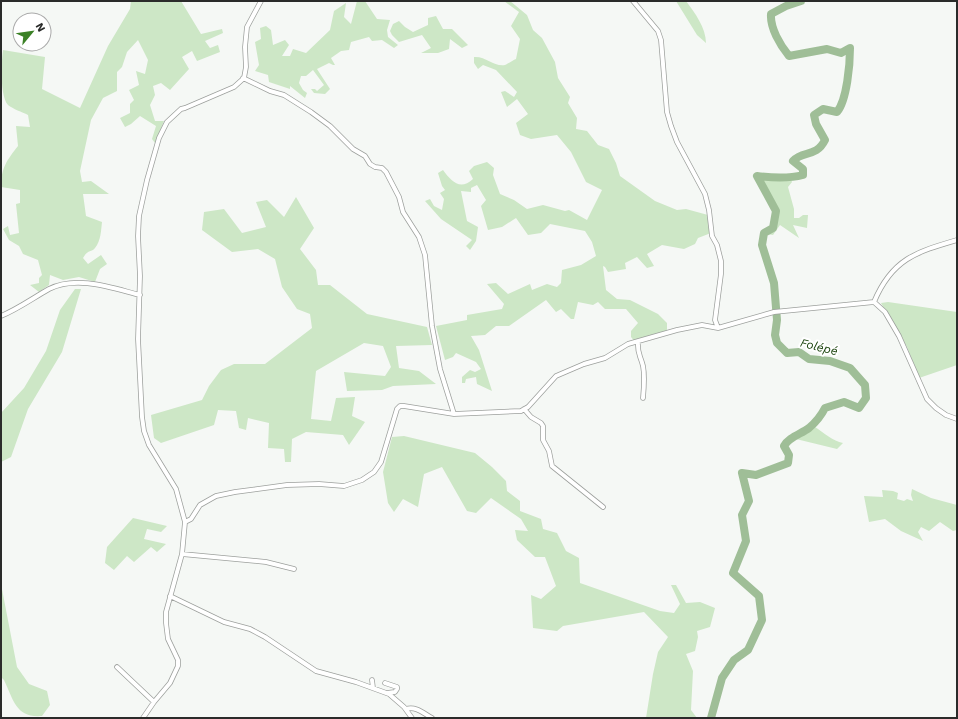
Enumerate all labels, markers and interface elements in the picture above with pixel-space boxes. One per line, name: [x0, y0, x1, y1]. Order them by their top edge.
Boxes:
north arrow: [12, 12, 52, 52]
text: N: [33, 21, 48, 34]
water label: Folépé: [799, 336, 839, 358]

